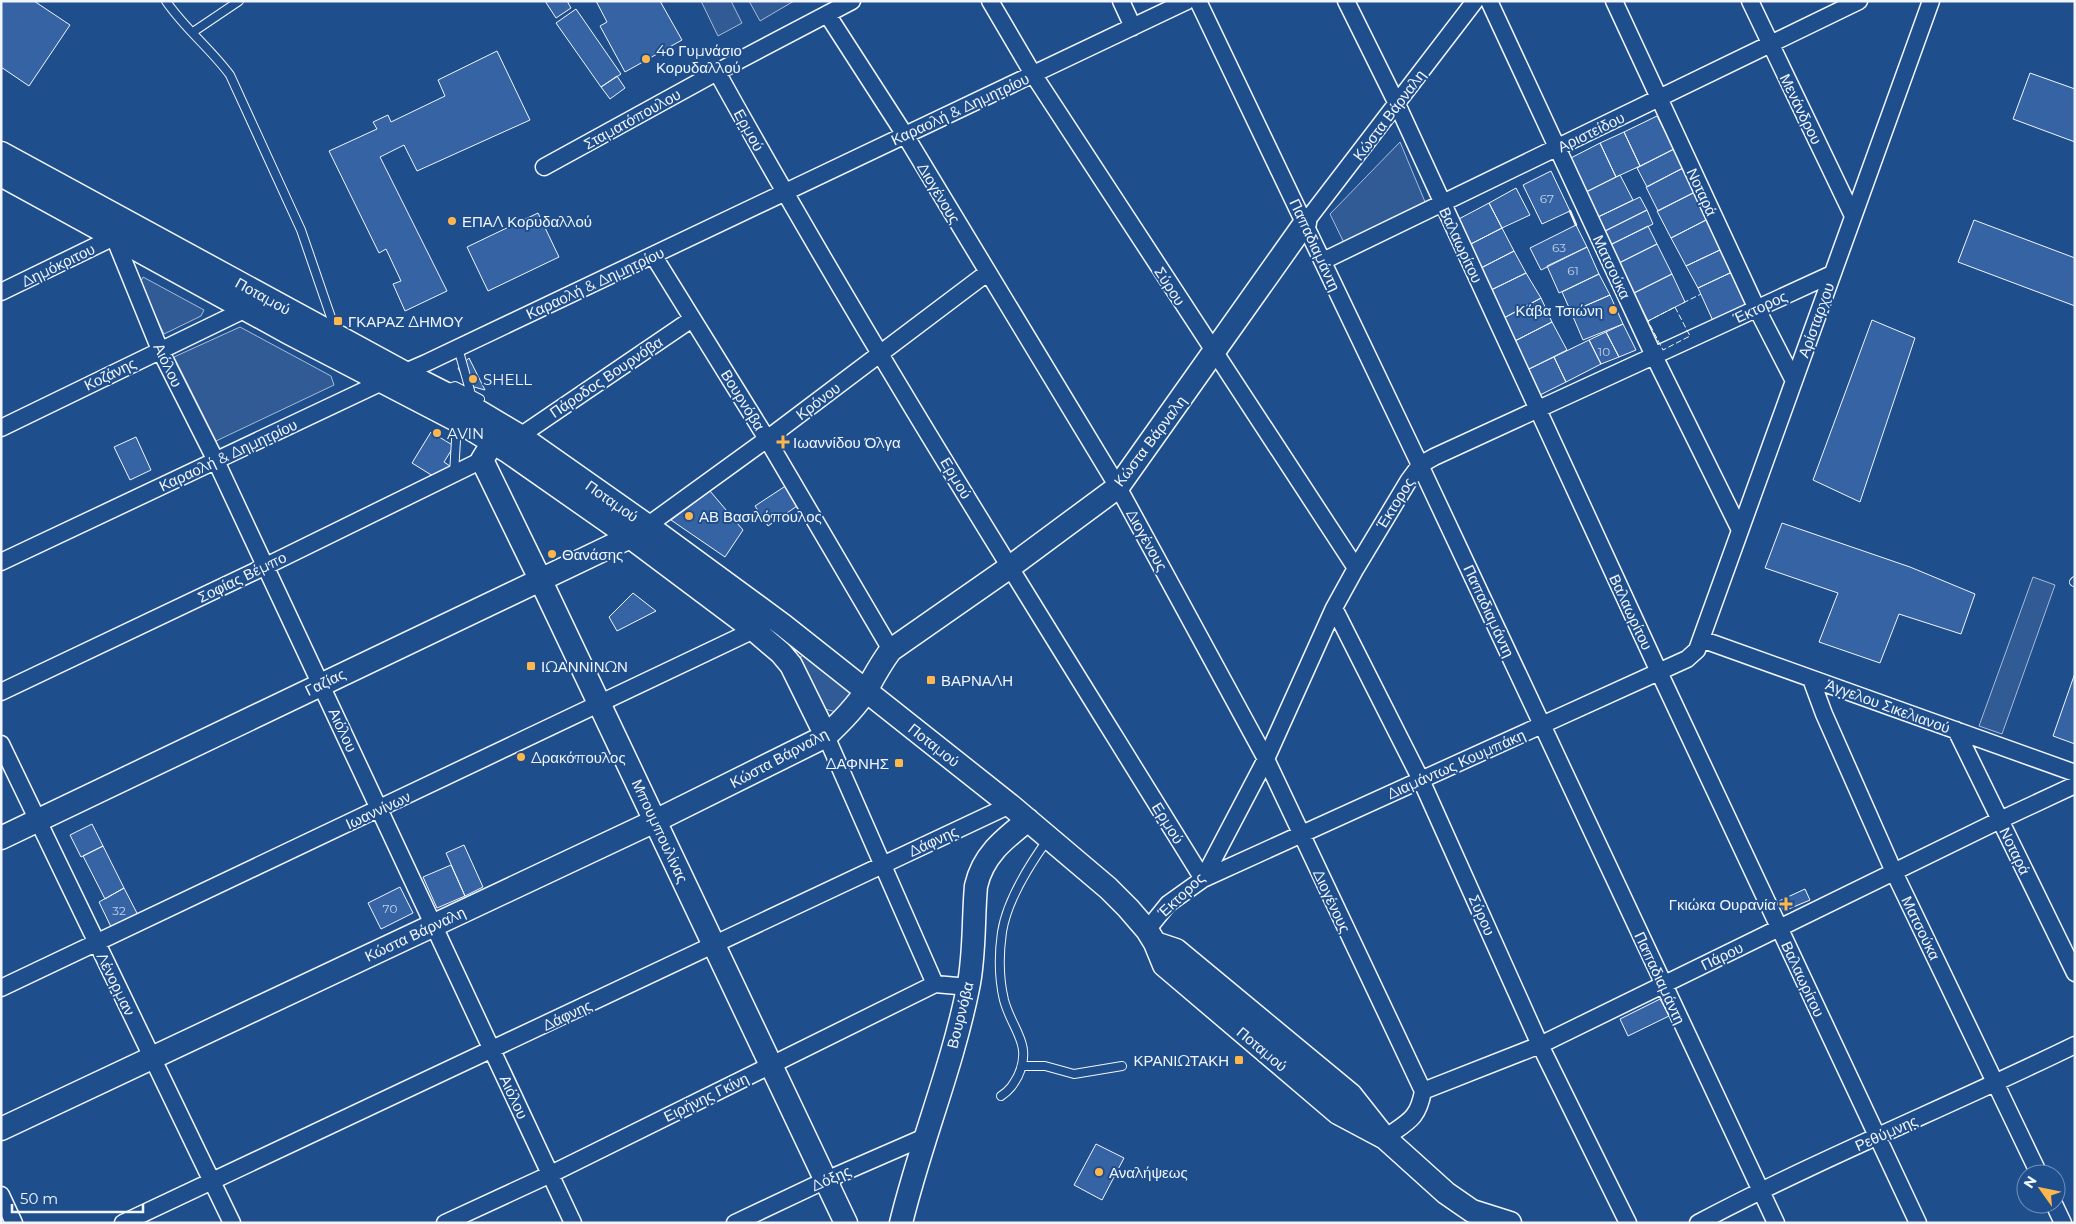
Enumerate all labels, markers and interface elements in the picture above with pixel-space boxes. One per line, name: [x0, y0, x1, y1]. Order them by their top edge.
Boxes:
place label: 4ο Γυμνάσιο Κορυδαλλού: [656, 41, 742, 77]
marker: 4ο Γυμνάσιο Κορυδαλλού: [640, 53, 652, 65]
street label: Κώστα Βάρναλη: [1349, 66, 1429, 164]
street label: Καραολή & Δημητρίου: [888, 69, 1032, 149]
street label: Μενάνδρου: [1776, 71, 1826, 147]
street label: Σταματόπουλου: [580, 84, 684, 154]
street label: Ερμού: [730, 106, 768, 154]
street label: Αριστείδου: [1554, 108, 1628, 156]
street label: Διογένους: [913, 159, 965, 227]
street label: Νοταρά: [1683, 165, 1721, 219]
house number: 67: [1540, 191, 1554, 206]
street label: Παπαδιαμάντη: [1285, 196, 1345, 294]
street label: Βαλαωρίτου: [1435, 204, 1487, 286]
place label: ΕΠΑΛ Κορυδαλλού: [462, 212, 592, 231]
marker: ΕΠΑΛ Κορυδαλλού: [446, 215, 458, 227]
street label: Ματσούκα: [1589, 232, 1635, 302]
street label: Δημόκριτου: [18, 239, 98, 291]
house number: 63: [1552, 240, 1566, 255]
street label: Καραολή & Δημητρίου: [523, 243, 667, 323]
street label: Σύρου: [1150, 263, 1190, 309]
house number: 61: [1567, 263, 1579, 278]
street label: Ποταμού: [232, 273, 294, 319]
street label: Αρίσταρχου: [1794, 280, 1838, 360]
street label: Έκτορος: [1729, 286, 1790, 328]
place label: Κάβα Τσιώνη: [1516, 301, 1603, 320]
marker: Κάβα Τσιώνη: [1607, 304, 1619, 316]
place label: ΓΚΑΡΑΖ ΔΗΜΟΥ: [348, 312, 464, 331]
marker: ΓΚΑΡΑΖ ΔΗΜΟΥ: [332, 315, 344, 327]
street label: Πάροδος Βουρνόβα: [546, 332, 666, 422]
street label: Αιόλου: [149, 340, 187, 390]
house number: 10: [1598, 344, 1610, 359]
street label: Κοζάνης: [81, 353, 139, 395]
street label: Βουρνόβα: [717, 366, 769, 434]
place label: SHELL: [483, 370, 532, 389]
marker: SHELL: [467, 373, 479, 385]
street label: Κρόνου: [792, 378, 844, 424]
street label: Κώστα Βάρναλη: [1110, 392, 1190, 490]
street label: Καραολή & Δημητρίου: [156, 415, 300, 495]
place label: AVIN: [447, 424, 484, 443]
marker: AVIN: [431, 427, 443, 439]
place label: Ιωαννίδου Όλγα: [793, 433, 901, 452]
marker: Ιωαννίδου Όλγα: [777, 436, 789, 448]
street label: Ερμού: [936, 454, 976, 502]
street label: Έκτορος: [1371, 474, 1418, 533]
street label: Ποταμού: [582, 476, 642, 526]
street label: Διογένους: [1122, 506, 1172, 574]
place label: ΑΒ Βασιλόπουλος: [699, 507, 822, 526]
marker: ΑΒ Βασιλόπουλος: [683, 510, 695, 522]
place label: Θανάσης: [562, 545, 623, 564]
street label: Σοφίας Βέμπο: [194, 547, 290, 607]
marker: Θανάσης: [546, 548, 558, 560]
street label: Παπαδιαμάντη: [1459, 562, 1519, 660]
street label: Βαλαωρίτου: [1605, 571, 1657, 653]
place label: ΙΩΑΝΝΙΝΩΝ: [541, 657, 628, 676]
marker: ΙΩΑΝΝΙΝΩΝ: [525, 660, 537, 672]
street label: Γαζίας: [302, 664, 348, 700]
place label: ΒΑΡΝΑΛΗ: [941, 671, 1013, 690]
marker: ΒΑΡΝΑΛΗ: [925, 674, 937, 686]
street label: Άγγελου Σικελιανού: [1823, 675, 1953, 737]
street label: Αιόλου: [325, 705, 361, 755]
street label: Ποταμού: [904, 719, 964, 771]
street label: Κώστα Βάρναλη: [726, 724, 832, 792]
street label: Διαμάντως Κουμπάκη: [1384, 725, 1528, 803]
place label: Δρακόπουλος: [531, 748, 626, 767]
marker: Δρακόπουλος: [515, 751, 527, 763]
place label: ΔΑΦΝΗΣ: [826, 754, 889, 773]
marker: ΔΑΦΝΗΣ: [893, 757, 905, 769]
street label: Μπουμπουλίνας: [628, 776, 692, 886]
street label: Ιωαννίνων: [342, 787, 414, 833]
street label: Ερμού: [1148, 799, 1188, 847]
street label: Δάφνης: [905, 821, 961, 861]
street label: Νοταρά: [1995, 824, 2035, 878]
street label: Διογένους: [1309, 866, 1355, 936]
street label: Έκτορος: [1153, 868, 1208, 922]
street label: Σύρου: [1465, 892, 1499, 938]
street label: Ματσούκα: [1897, 893, 1945, 963]
place label: Γκιώκα Ουρανία: [1669, 895, 1776, 914]
marker: Γκιώκα Ουρανία: [1780, 898, 1792, 910]
house number: 70: [383, 901, 397, 916]
street label: Κώστα Βάρναλη: [362, 902, 468, 966]
house number: 32: [112, 903, 126, 918]
street label: Παπαδιαμάντη: [1630, 929, 1690, 1027]
street label: Πάρου: [1698, 938, 1746, 974]
street label: Βαλαωρίτου: [1777, 938, 1829, 1020]
street label: Λένορμαν: [93, 949, 139, 1019]
street label: Βουρνόβα: [943, 979, 978, 1050]
street label: Δάφνης: [539, 995, 595, 1035]
street label: Ποταμού: [1233, 1022, 1291, 1076]
place label: ΚΡΑΝΙΩΤΑΚΗ: [1134, 1051, 1229, 1070]
marker: ΚΡΑΝΙΩΤΑΚΗ: [1233, 1054, 1245, 1066]
street label: Ειρήνης Γκίνη: [660, 1068, 752, 1126]
street label: Αιόλου: [496, 1072, 532, 1122]
street label: Ρεθύμνης: [1852, 1111, 1920, 1155]
street label: Δόξης: [808, 1161, 854, 1195]
place label: Αναλήψεως: [1109, 1163, 1188, 1182]
north arrow: [2016, 1164, 2066, 1214]
marker: Αναλήψεως: [1093, 1166, 1105, 1178]
text: N: [2019, 1172, 2041, 1192]
scale bar: [12, 1182, 144, 1214]
text: 50 m: [20, 1189, 58, 1208]

